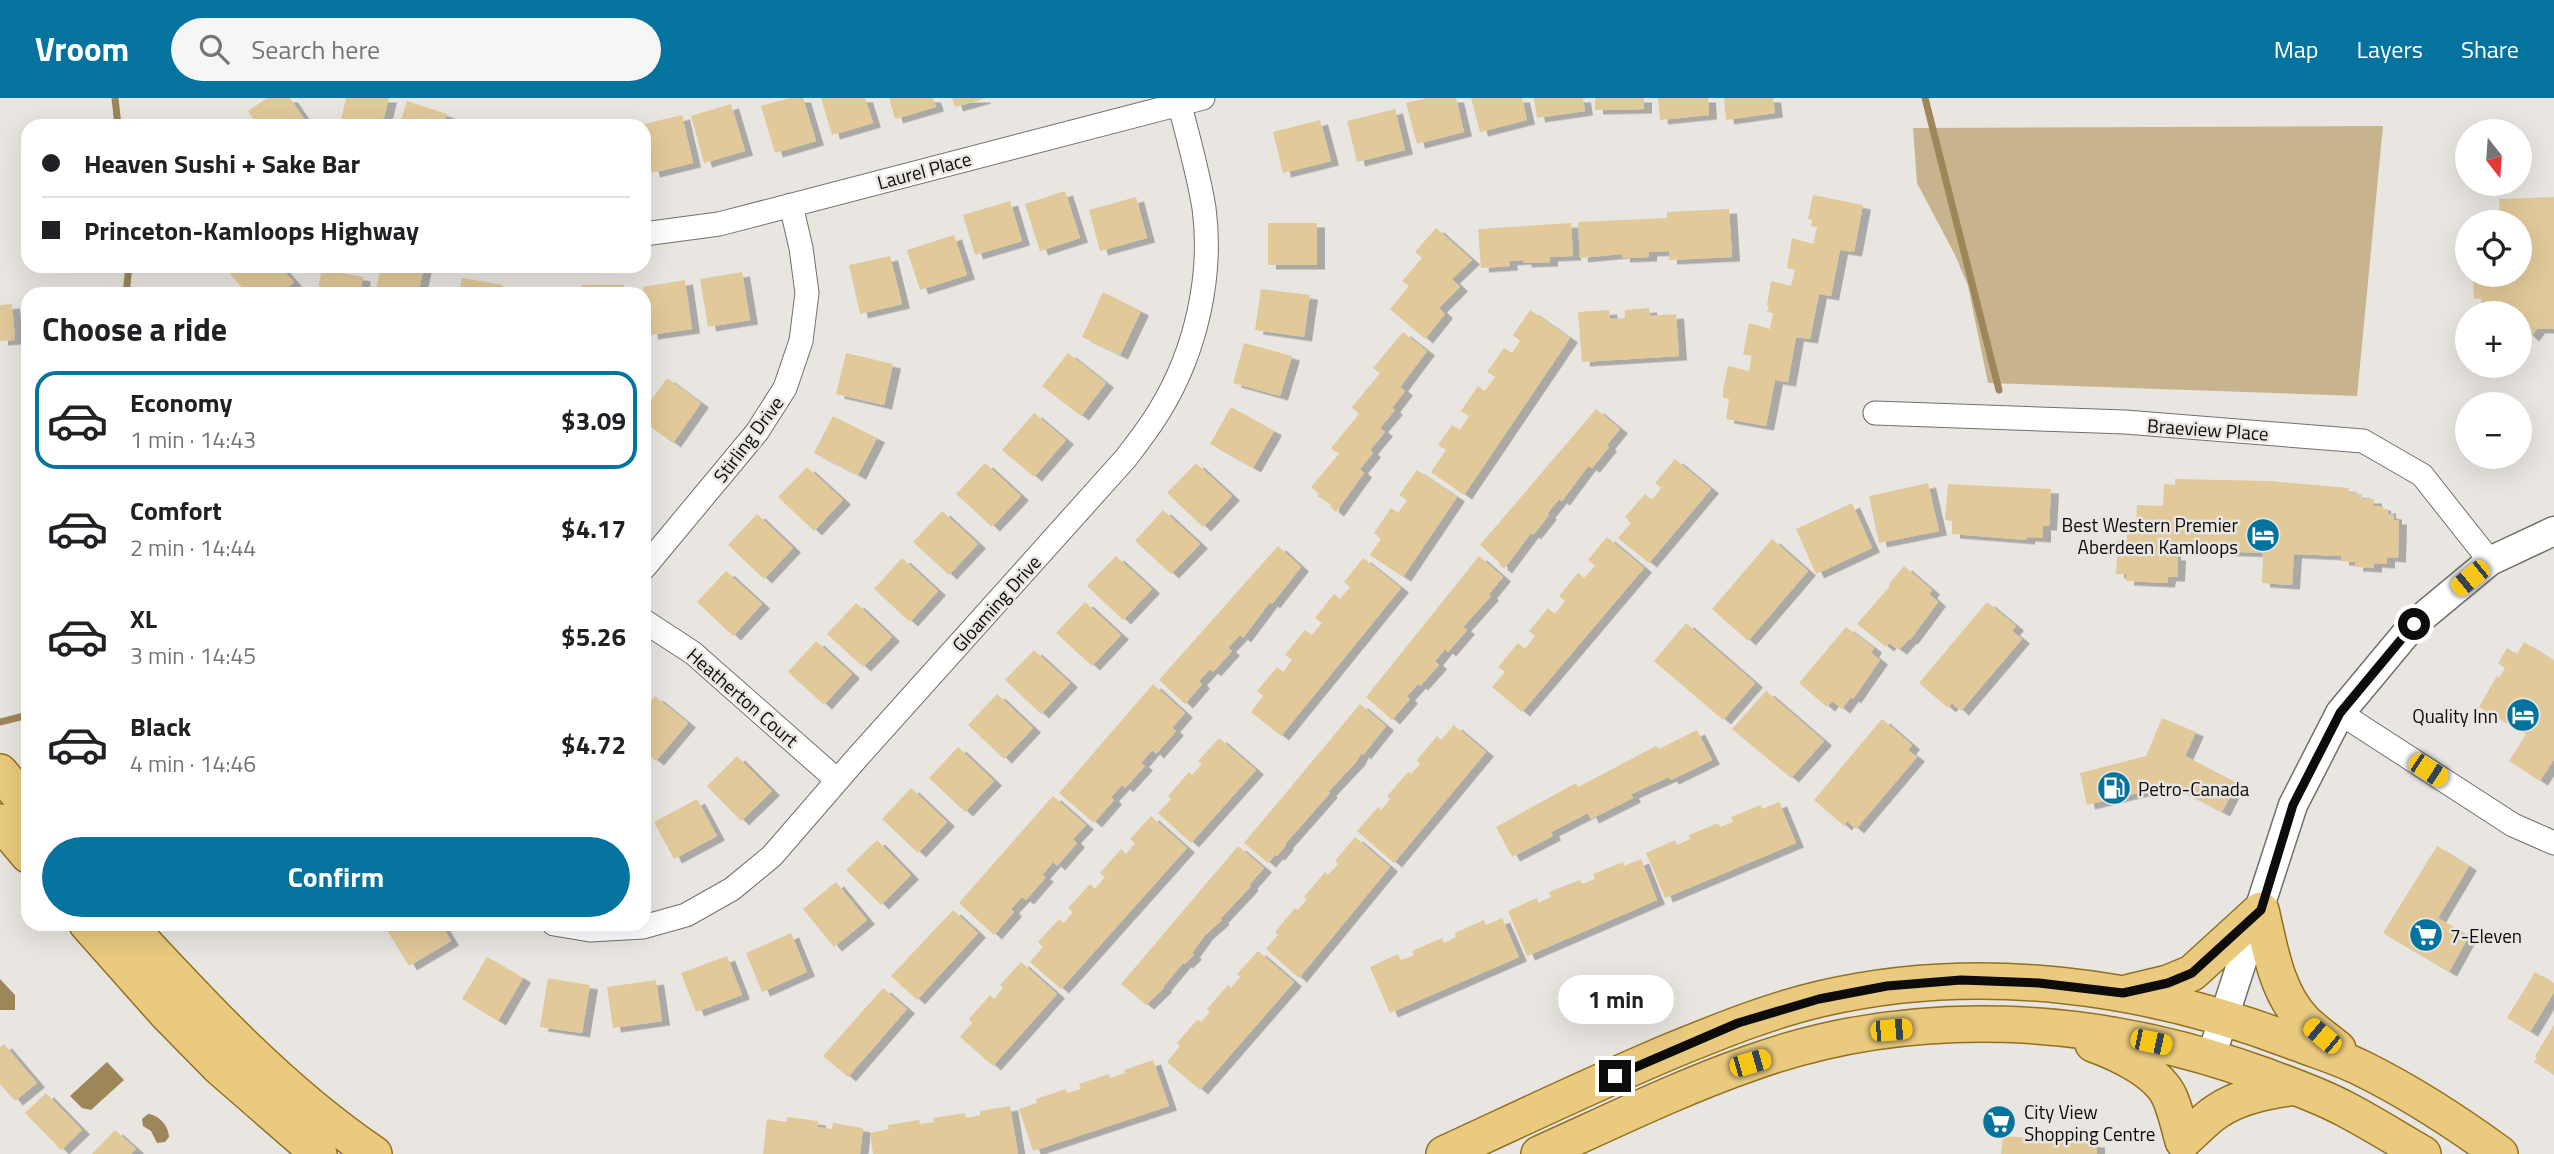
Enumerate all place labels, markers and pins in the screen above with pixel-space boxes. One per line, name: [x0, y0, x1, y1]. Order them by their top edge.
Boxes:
place label: Best Western Premier Aberdeen Kamloops: [2061, 510, 2238, 561]
hotel icon: Best Western Premier Aberdeen Kamloops: [2244, 516, 2282, 554]
hotel icon: Quality Inn: [2504, 696, 2542, 734]
place label: Quality Inn: [2412, 701, 2498, 730]
fuel station icon: Petro-Canada: [2095, 769, 2133, 807]
place label: Petro-Canada: [2138, 774, 2250, 803]
supermarket icon: 7-Eleven: [2407, 916, 2445, 954]
place label: 7-Eleven: [2450, 921, 2522, 950]
place label: City View Shopping Centre: [2024, 1097, 2155, 1148]
supermarket icon: City View Shopping Centre: [1980, 1103, 2018, 1141]

